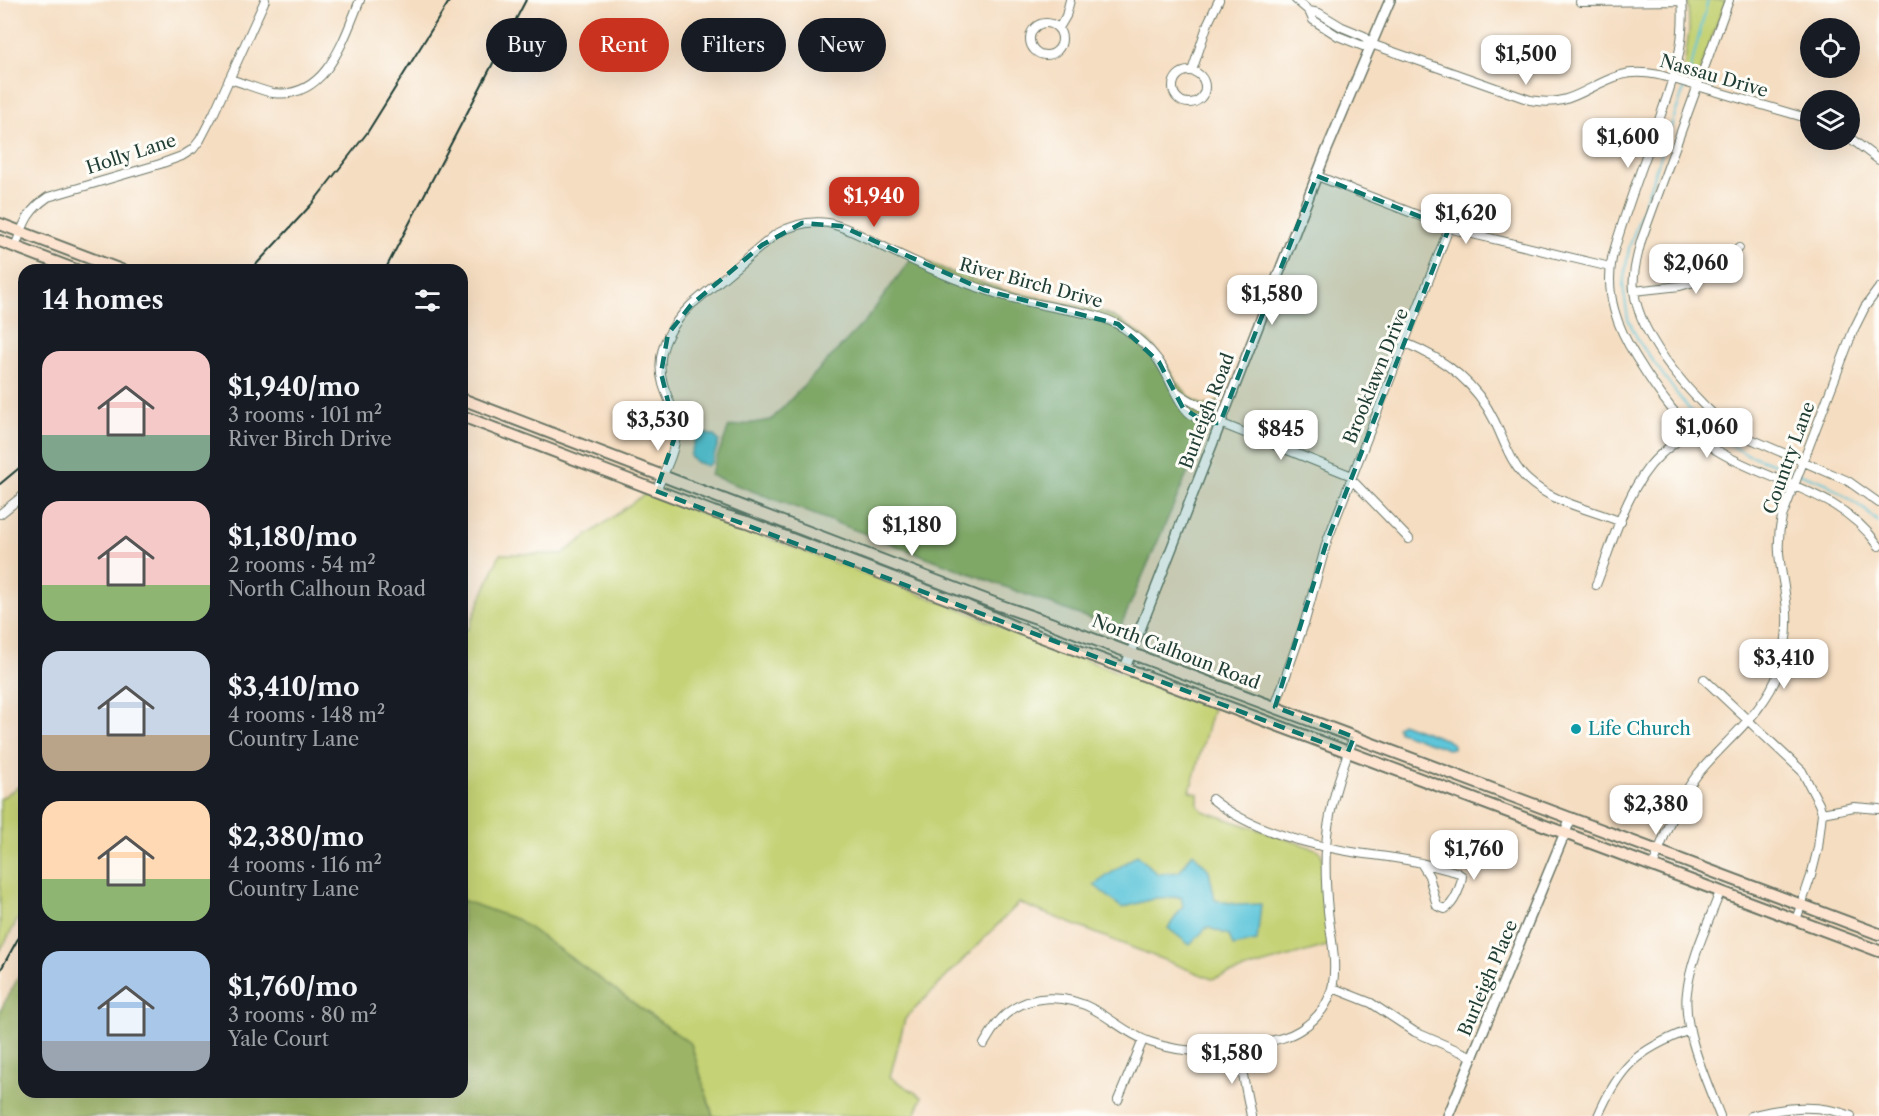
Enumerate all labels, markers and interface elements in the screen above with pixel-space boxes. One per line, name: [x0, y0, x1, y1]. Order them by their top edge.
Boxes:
chip: Buy: [486, 18, 567, 72]
chip: Rent: [579, 18, 669, 72]
chip: Filters: [681, 18, 786, 72]
chip: New: [798, 18, 886, 72]
map controls: [1800, 18, 1860, 150]
button: locate: [1800, 18, 1860, 78]
pin: $1,500: [1477, 35, 1575, 86]
text: $1,500: [1495, 42, 1557, 66]
street label: Nassau Drive: [1657, 50, 1771, 102]
button: layers: [1800, 90, 1860, 150]
pin: $1,600: [1579, 118, 1677, 169]
text: $1,600: [1596, 125, 1660, 149]
street label: Holly Lane: [83, 129, 179, 179]
pin: $1,940: [825, 177, 923, 228]
text: $1,940: [843, 184, 905, 208]
pin: $1,620: [1417, 194, 1515, 245]
text: $1,620: [1435, 201, 1497, 225]
pin: $2,060: [1647, 244, 1745, 295]
text: $2,060: [1663, 251, 1729, 275]
street label: River Birch Drive: [957, 253, 1105, 313]
pin: $1,580: [1223, 275, 1321, 326]
text: $1,580: [1241, 282, 1303, 306]
text: 14 homes: [42, 284, 164, 316]
icon: filters: [411, 284, 444, 317]
street label: Brooklawn Drive: [1339, 305, 1413, 447]
street label: Burleigh Road: [1175, 350, 1239, 472]
text: $1,940/mo: [228, 371, 360, 403]
icon: home: [90, 375, 162, 447]
street label: Country Lane: [1758, 399, 1820, 517]
pin: $3,530: [609, 401, 707, 452]
text: 3 rooms · 101 m²: [228, 403, 382, 427]
text: $3,530: [626, 408, 690, 432]
pin: $1,060: [1658, 408, 1756, 459]
pin: $845: [1245, 410, 1317, 461]
text: $1,060: [1676, 415, 1738, 439]
text: $845: [1258, 417, 1304, 441]
text: River Birch Drive: [228, 427, 392, 451]
pin: $1,180: [863, 506, 961, 557]
text: $1,180: [882, 513, 942, 537]
text: $1,180/mo: [228, 521, 357, 553]
icon: home: [90, 525, 162, 597]
text: 2 rooms · 54 m²: [228, 553, 376, 577]
text: North Calhoun Road: [228, 577, 426, 601]
street label: North Calhoun Road: [1089, 610, 1263, 694]
pin: $3,410: [1735, 639, 1833, 690]
text: $3,410: [1753, 646, 1815, 670]
text: $3,410/mo: [228, 671, 360, 703]
icon: home: [90, 675, 162, 747]
text: 4 rooms · 148 m²: [228, 703, 385, 727]
place label: Life Church: [1588, 718, 1691, 740]
marker: Life Church: [1569, 722, 1583, 736]
text: Country Lane: [228, 727, 359, 751]
pin: $2,380: [1607, 785, 1705, 836]
text: $2,380: [1624, 792, 1688, 816]
text: $2,380/mo: [228, 821, 364, 853]
icon: home: [90, 825, 162, 897]
pin: $1,760: [1425, 830, 1523, 881]
text: $1,760: [1444, 837, 1504, 861]
text: 4 rooms · 116 m²: [228, 853, 382, 877]
text: Country Lane: [228, 877, 359, 901]
street label: Burleigh Place: [1454, 917, 1522, 1039]
text: $1,760/mo: [228, 971, 358, 1003]
icon: home: [90, 975, 162, 1047]
text: 3 rooms · 80 m²: [228, 1003, 377, 1027]
text: Yale Court: [228, 1027, 329, 1051]
pin: $1,580: [1183, 1034, 1281, 1085]
text: $1,580: [1201, 1041, 1263, 1065]

